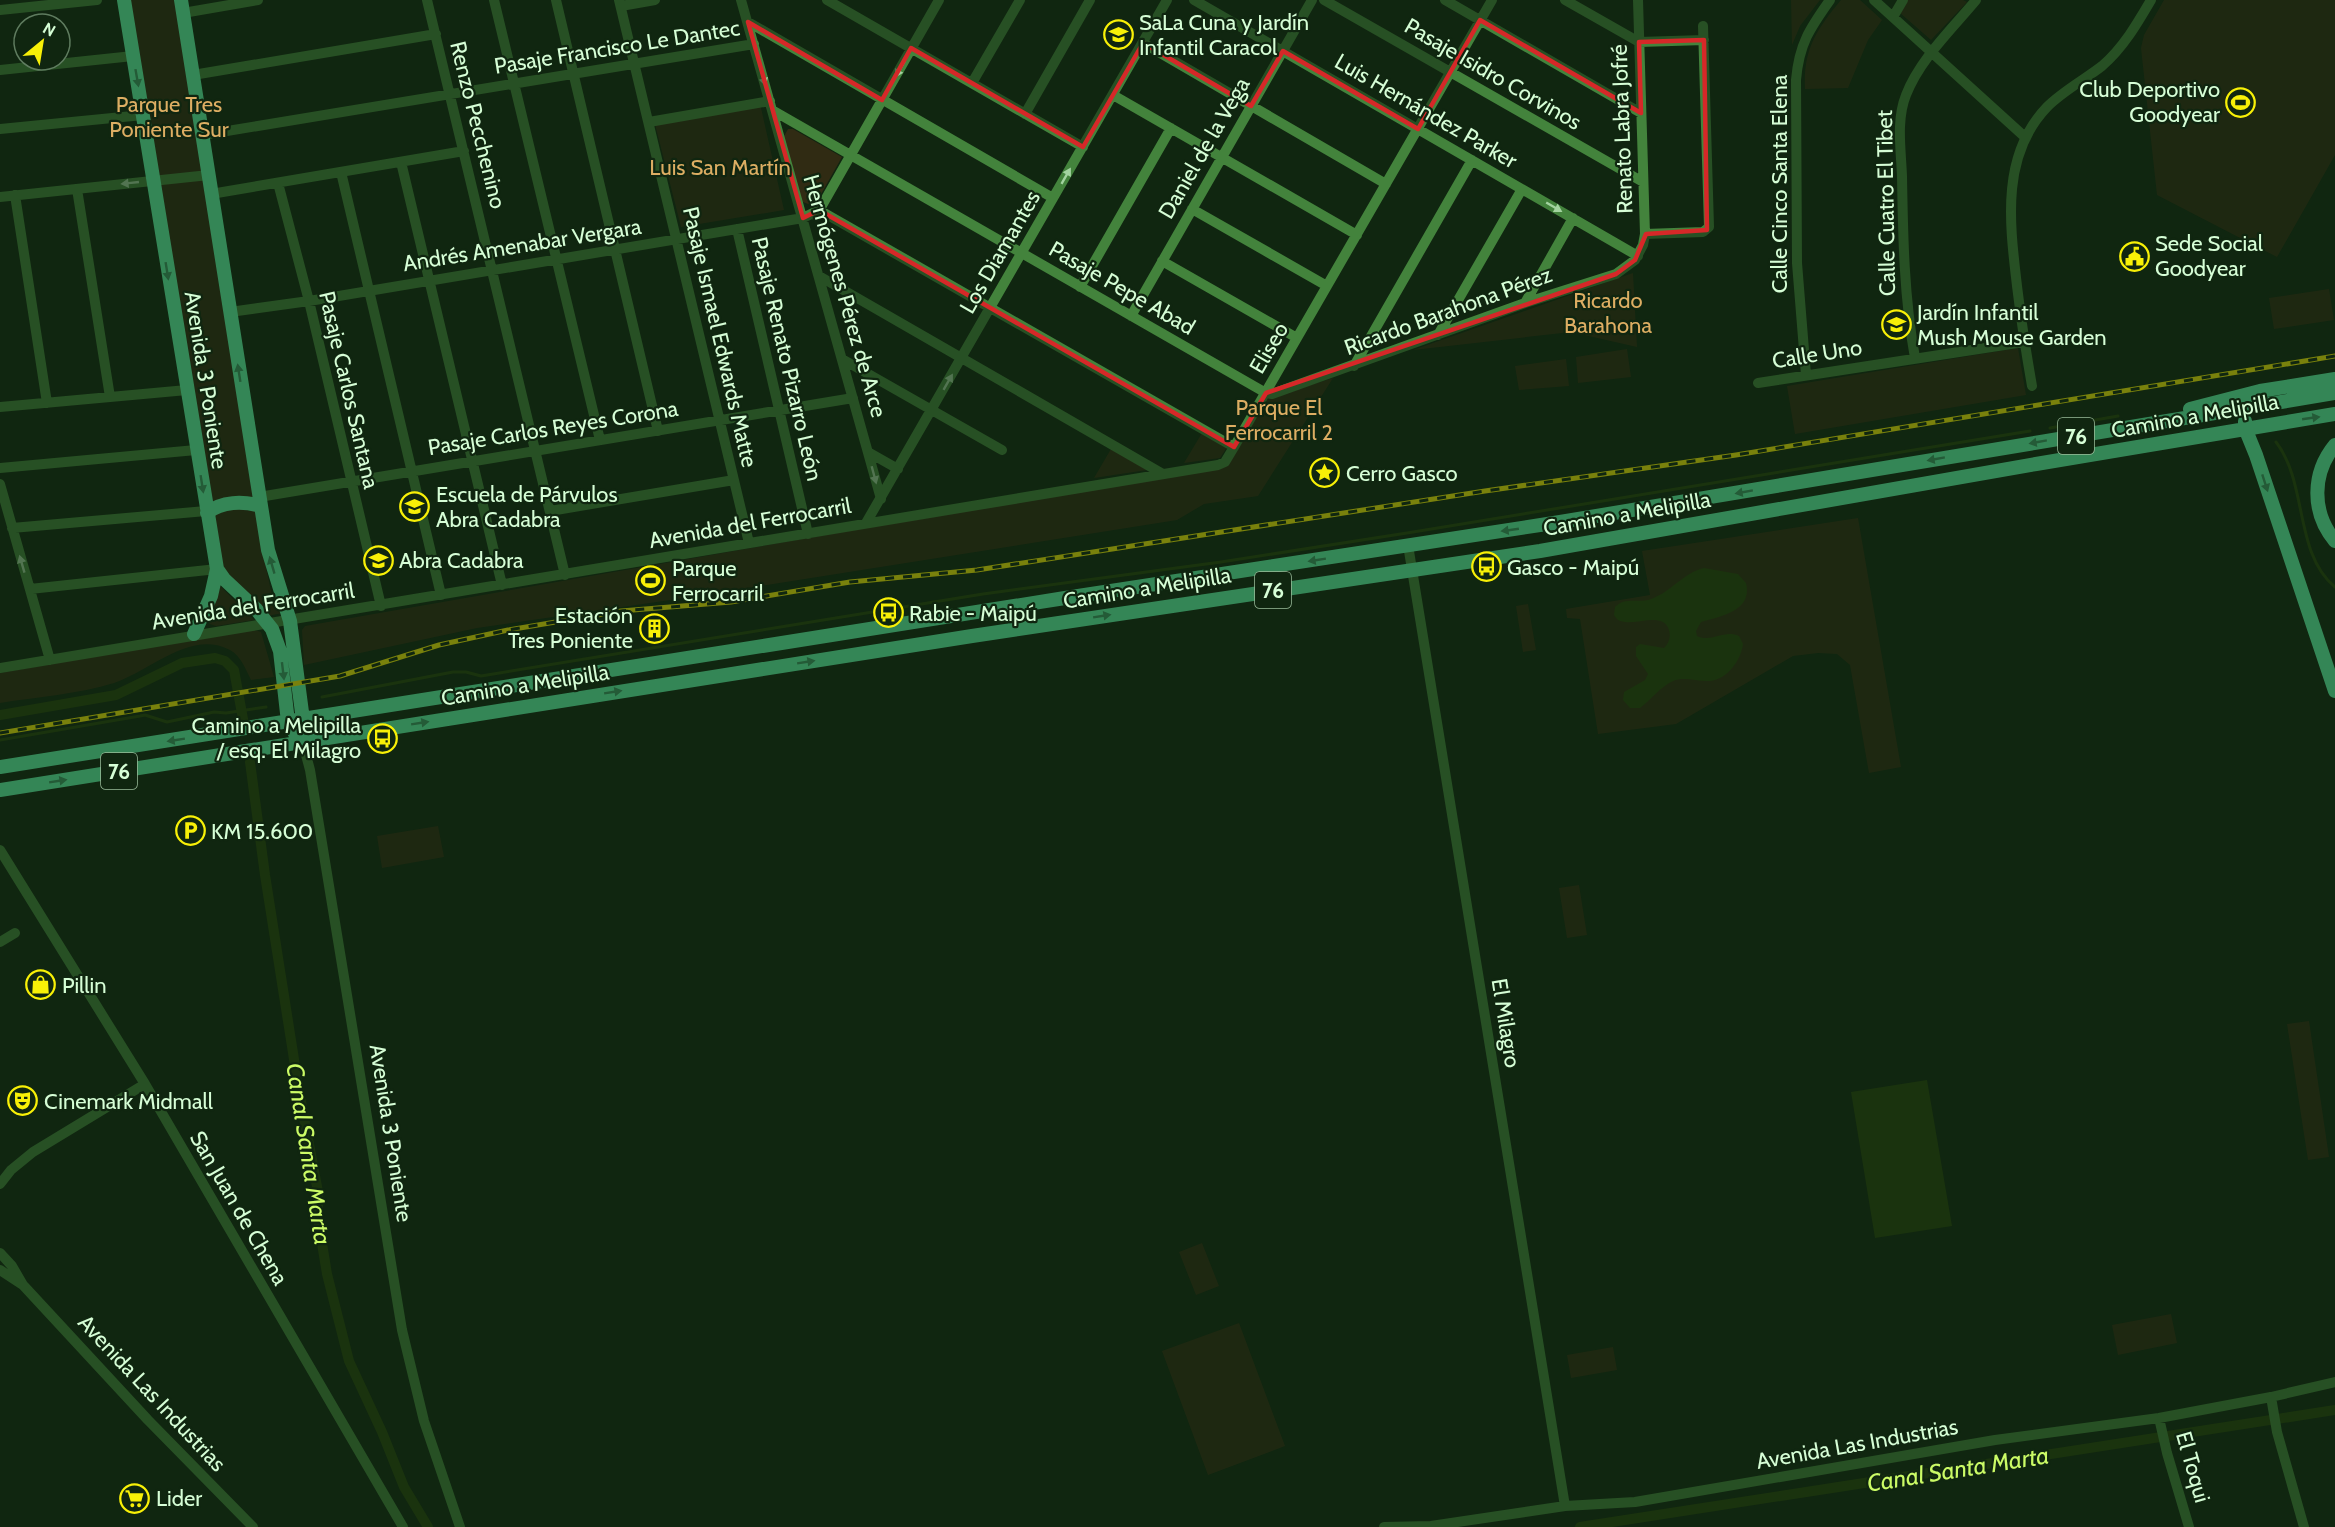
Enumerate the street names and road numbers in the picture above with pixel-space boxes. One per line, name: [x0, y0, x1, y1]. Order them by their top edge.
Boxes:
street label: Pasaje Isidro Corvinos: [1400, 12, 1586, 136]
street label: Pasaje Francisco Le Dantec: [492, 14, 742, 80]
street label: Renzo Pecchenino: [444, 39, 512, 211]
street label: Renato Labra Jofré: [1606, 44, 1638, 214]
street label: Luis Hernández Parker: [1330, 48, 1522, 174]
street label: Daniel de la Vega: [1153, 72, 1256, 223]
street label: Calle Cinco Santa Elena: [1766, 74, 1793, 293]
street label: Calle Cuatro El Tibet: [1871, 109, 1901, 296]
street label: Hermógenes Pérez de Arce: [797, 172, 893, 420]
street label: Los Diamantes: [954, 186, 1046, 318]
street label: Pasaje Ismael Edwards Matte: [677, 204, 763, 470]
street label: Andrés Amenabar Vergara: [401, 213, 643, 277]
street label: Pasaje Renato Pizarro León: [746, 234, 828, 484]
street label: Pasaje Pepe Abad: [1044, 235, 1200, 341]
street label: Ricardo Barahona Pérez: [1340, 261, 1556, 361]
street label: Avenida 3 Poniente: [179, 289, 233, 471]
street label: Pasaje Carlos Santana: [313, 289, 385, 492]
street label: Eliseo: [1244, 318, 1294, 378]
street label: Calle Uno: [1770, 334, 1864, 374]
street label: Camino a Melipilla: [2109, 388, 2281, 444]
street label: Pasaje Carlos Reyes Corona: [426, 395, 680, 461]
road number: 76: [2058, 418, 2094, 454]
street label: Camino a Melipilla: [1541, 486, 1713, 542]
street label: Avenida del Ferrocarril: [647, 492, 854, 554]
street label: Camino a Melipilla: [1061, 561, 1233, 615]
road number: 76: [1255, 572, 1291, 608]
street label: Avenida del Ferrocarril: [150, 577, 357, 635]
street label: Camino a Melipilla: [439, 658, 611, 712]
road number: 76: [101, 753, 137, 789]
street label: El Milagro: [1486, 976, 1526, 1070]
street label: Avenida 3 Poniente: [364, 1042, 418, 1224]
street label: San Juan de Chena: [184, 1126, 294, 1290]
street label: Avenida Las Industrias: [72, 1309, 232, 1477]
street label: Avenida Las Industrias: [1754, 1413, 1960, 1475]
street label: El Toqui: [2170, 1428, 2216, 1506]

